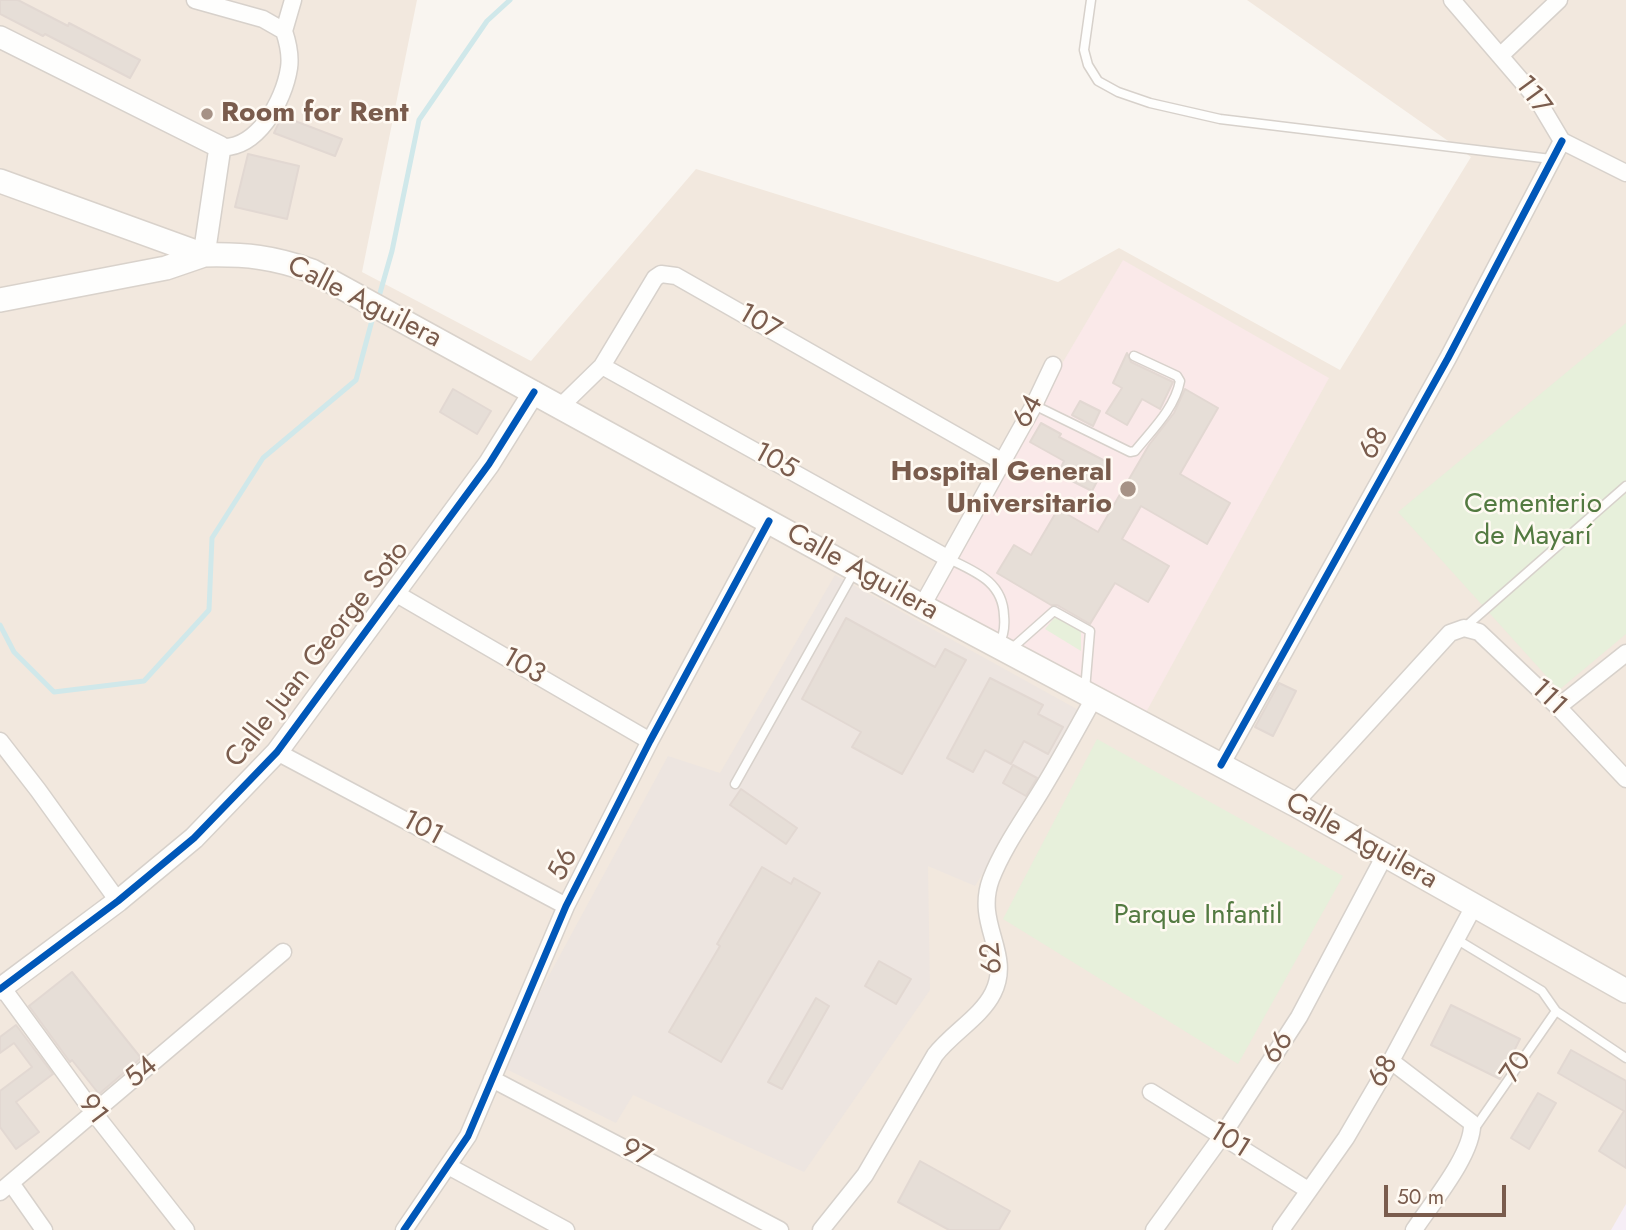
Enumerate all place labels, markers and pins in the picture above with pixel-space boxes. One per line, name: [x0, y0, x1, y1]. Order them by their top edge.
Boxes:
place label: Room for Rent: [221, 97, 409, 131]
marker: Room for Rent: [199, 106, 215, 122]
place label: Hospital General Universitario: [891, 456, 1112, 522]
marker: Hospital General Universitario: [1118, 479, 1138, 499]

